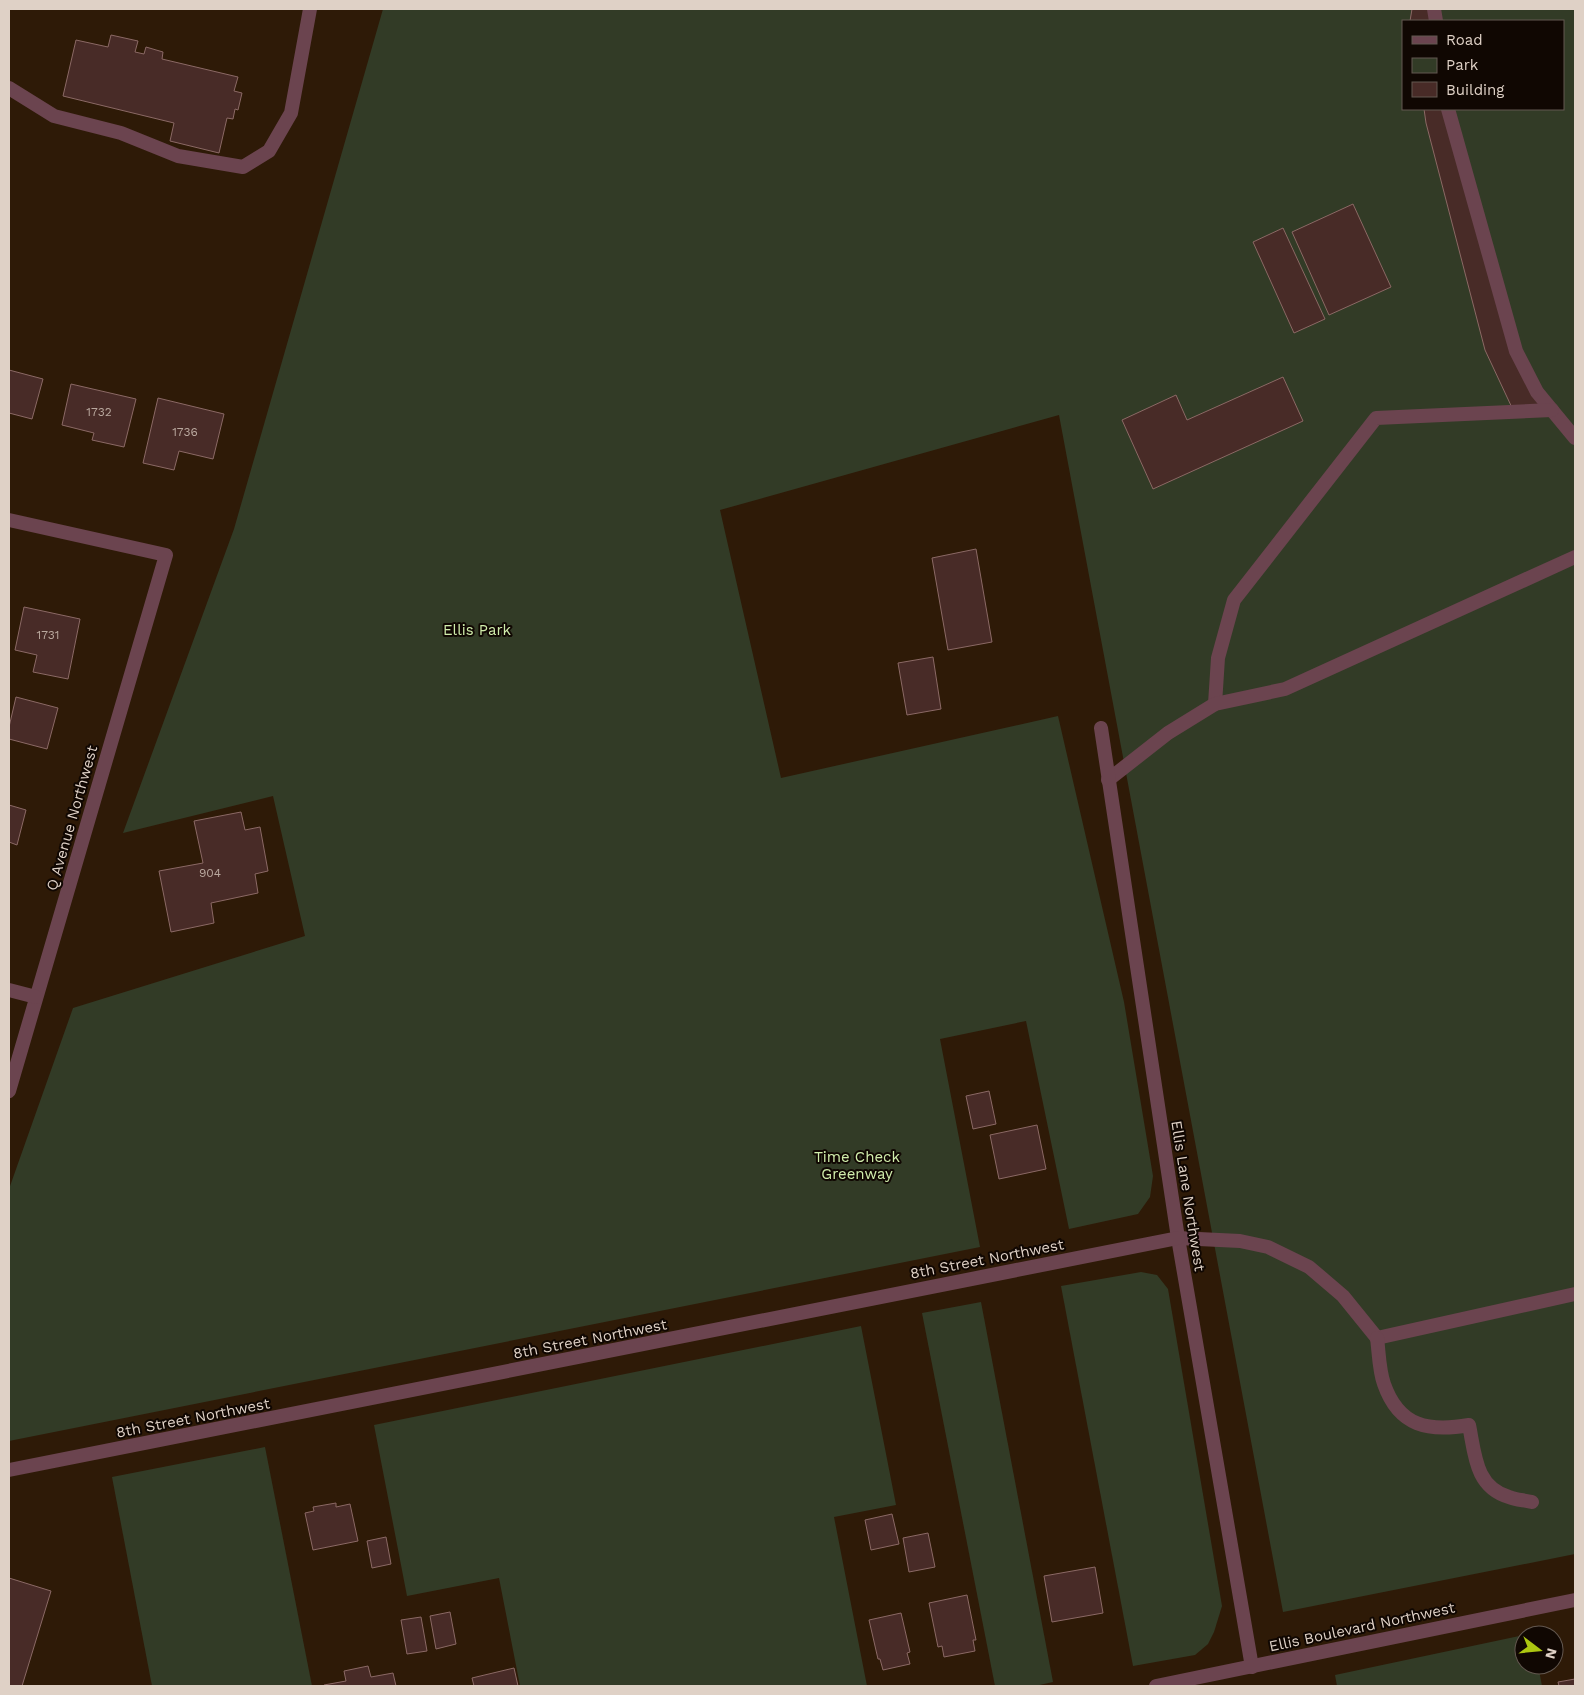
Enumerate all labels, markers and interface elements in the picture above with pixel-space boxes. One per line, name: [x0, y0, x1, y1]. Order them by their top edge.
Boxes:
legend: [1402, 20, 1564, 110]
text: Road: [1446, 31, 1483, 49]
text: Park: [1446, 56, 1479, 74]
text: Building: [1446, 81, 1504, 99]
house number: 1732: [86, 405, 112, 419]
house number: 1736: [172, 425, 198, 439]
park label: Ellis Park: [443, 621, 512, 639]
house number: 1731: [36, 628, 60, 642]
street label: Q Avenue Northwest: [43, 743, 102, 893]
house number: 904: [199, 866, 221, 880]
street label: Ellis Lane Northwest: [1167, 1119, 1209, 1273]
park label: Time Check Greenway: [814, 1148, 900, 1183]
street label: 8th Street Northwest: [909, 1235, 1066, 1283]
street label: 8th Street Northwest: [512, 1315, 669, 1363]
street label: 8th Street Northwest: [115, 1394, 272, 1442]
street label: Ellis Boulevard Northwest: [1267, 1598, 1457, 1656]
north arrow: [1514, 1625, 1564, 1675]
text: N: [1542, 1646, 1561, 1661]

